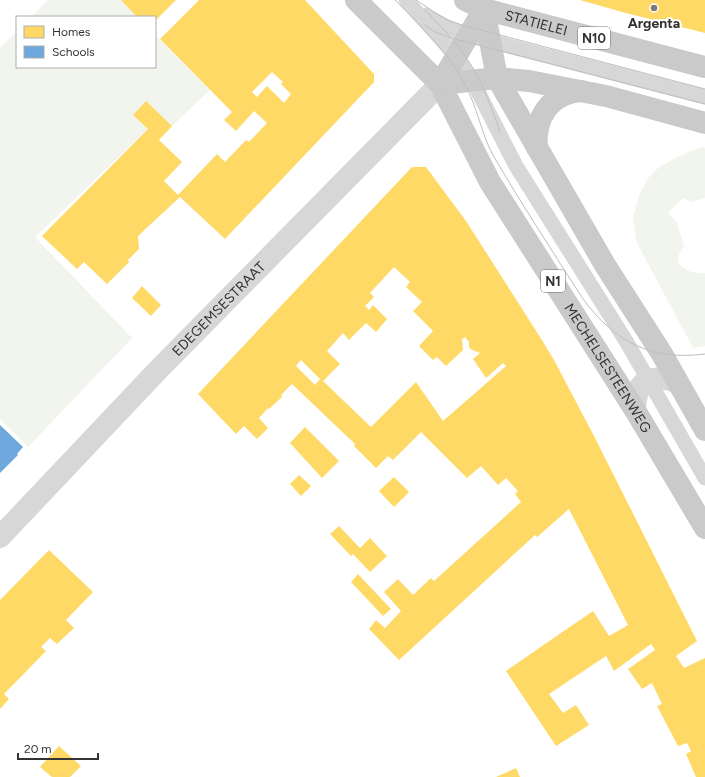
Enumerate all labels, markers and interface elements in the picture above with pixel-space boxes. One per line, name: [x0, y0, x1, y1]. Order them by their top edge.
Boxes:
marker: Argenta: [649, 3, 659, 13]
street label: STATIELEI: [503, 6, 569, 39]
place label: Argenta: [628, 15, 680, 32]
legend: [16, 16, 156, 68]
text: Homes: [52, 25, 91, 39]
road number: N10: [578, 27, 610, 49]
text: Schools: [52, 45, 95, 59]
street label: EDEGEMSESTRAAT: [168, 258, 269, 359]
road number: N1: [541, 270, 565, 292]
street label: MECHELSESTEENWEG: [561, 300, 655, 436]
scale bar: [18, 735, 98, 761]
text: 20 m: [24, 742, 52, 756]

